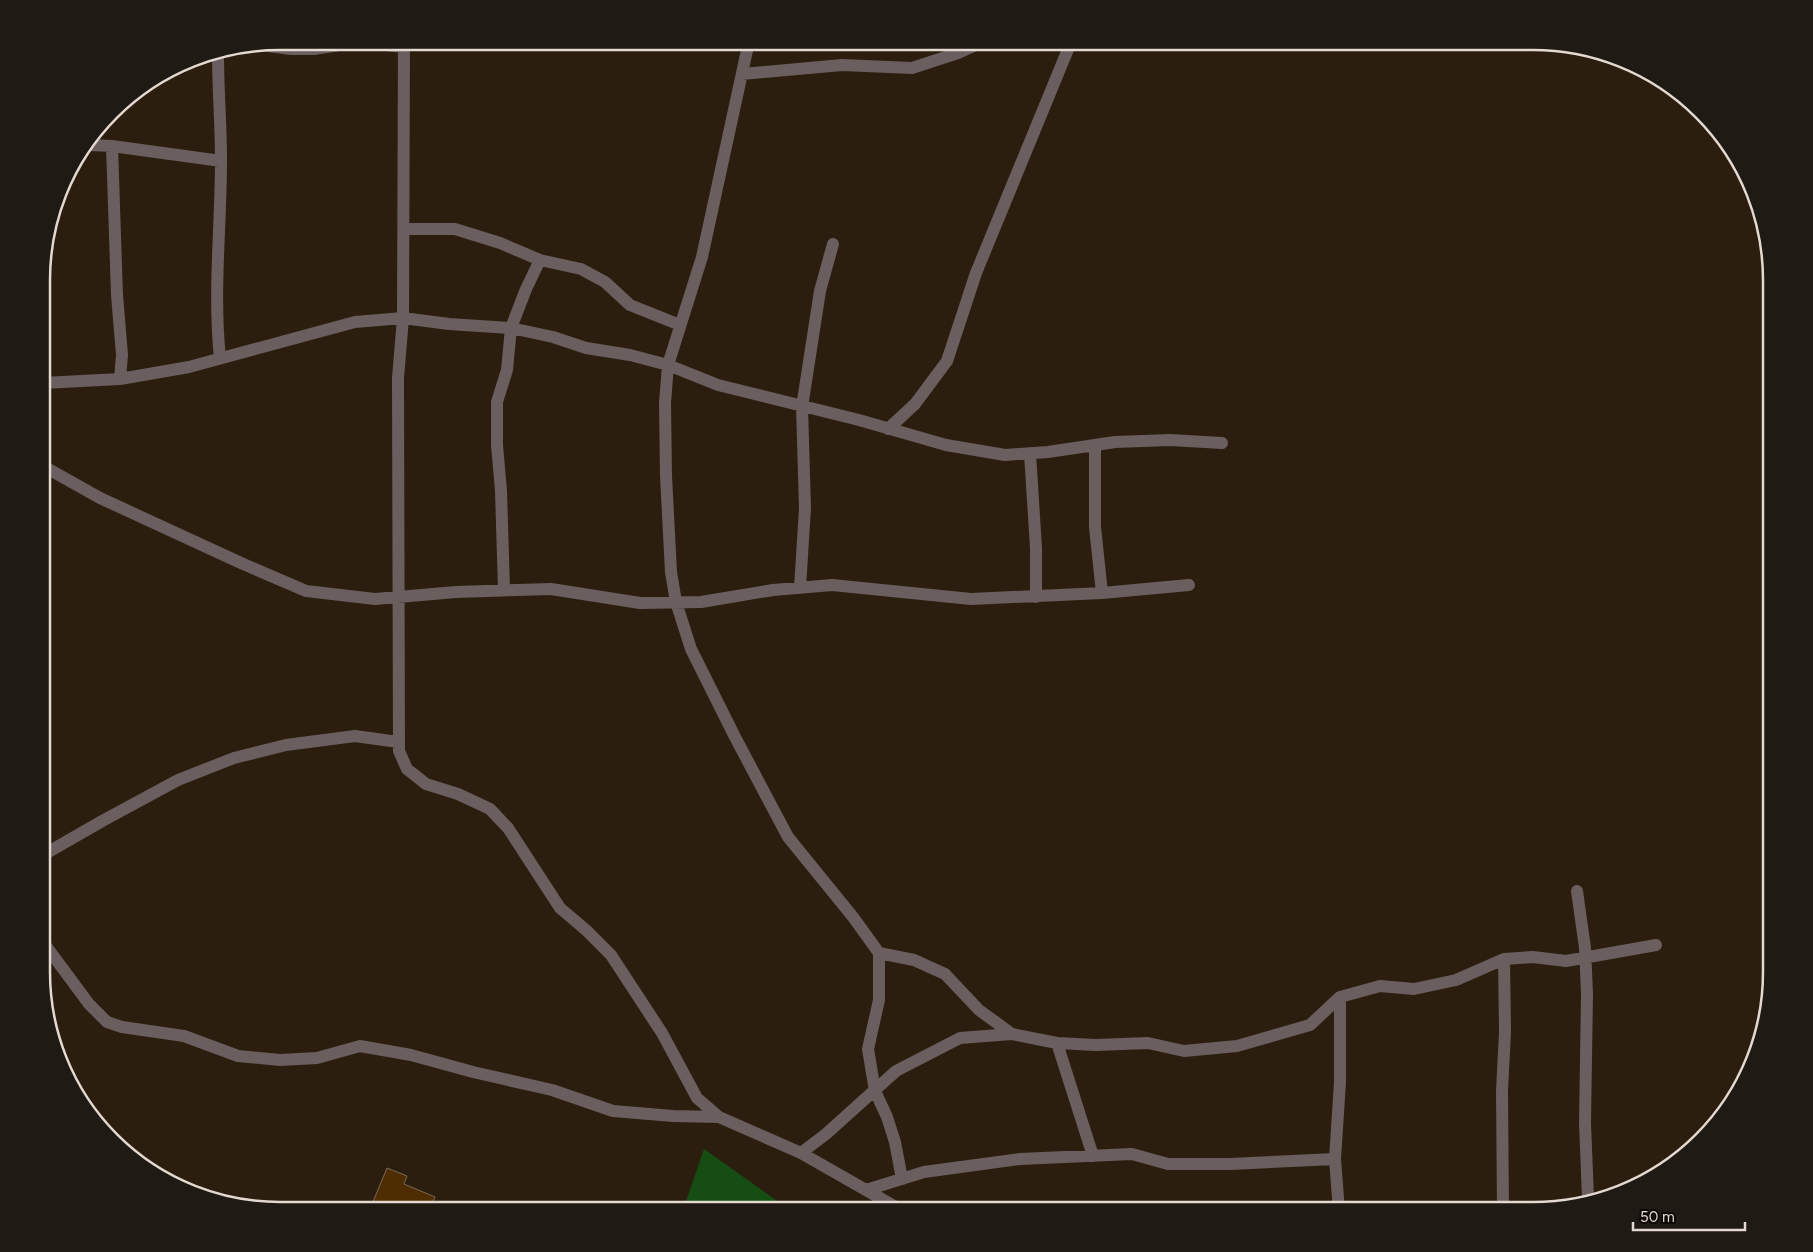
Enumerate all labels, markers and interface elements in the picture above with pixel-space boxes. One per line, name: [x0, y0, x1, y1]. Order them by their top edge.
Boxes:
scale bar: [1633, 1200, 1746, 1232]
text: 50 m: [1640, 1208, 1675, 1226]

